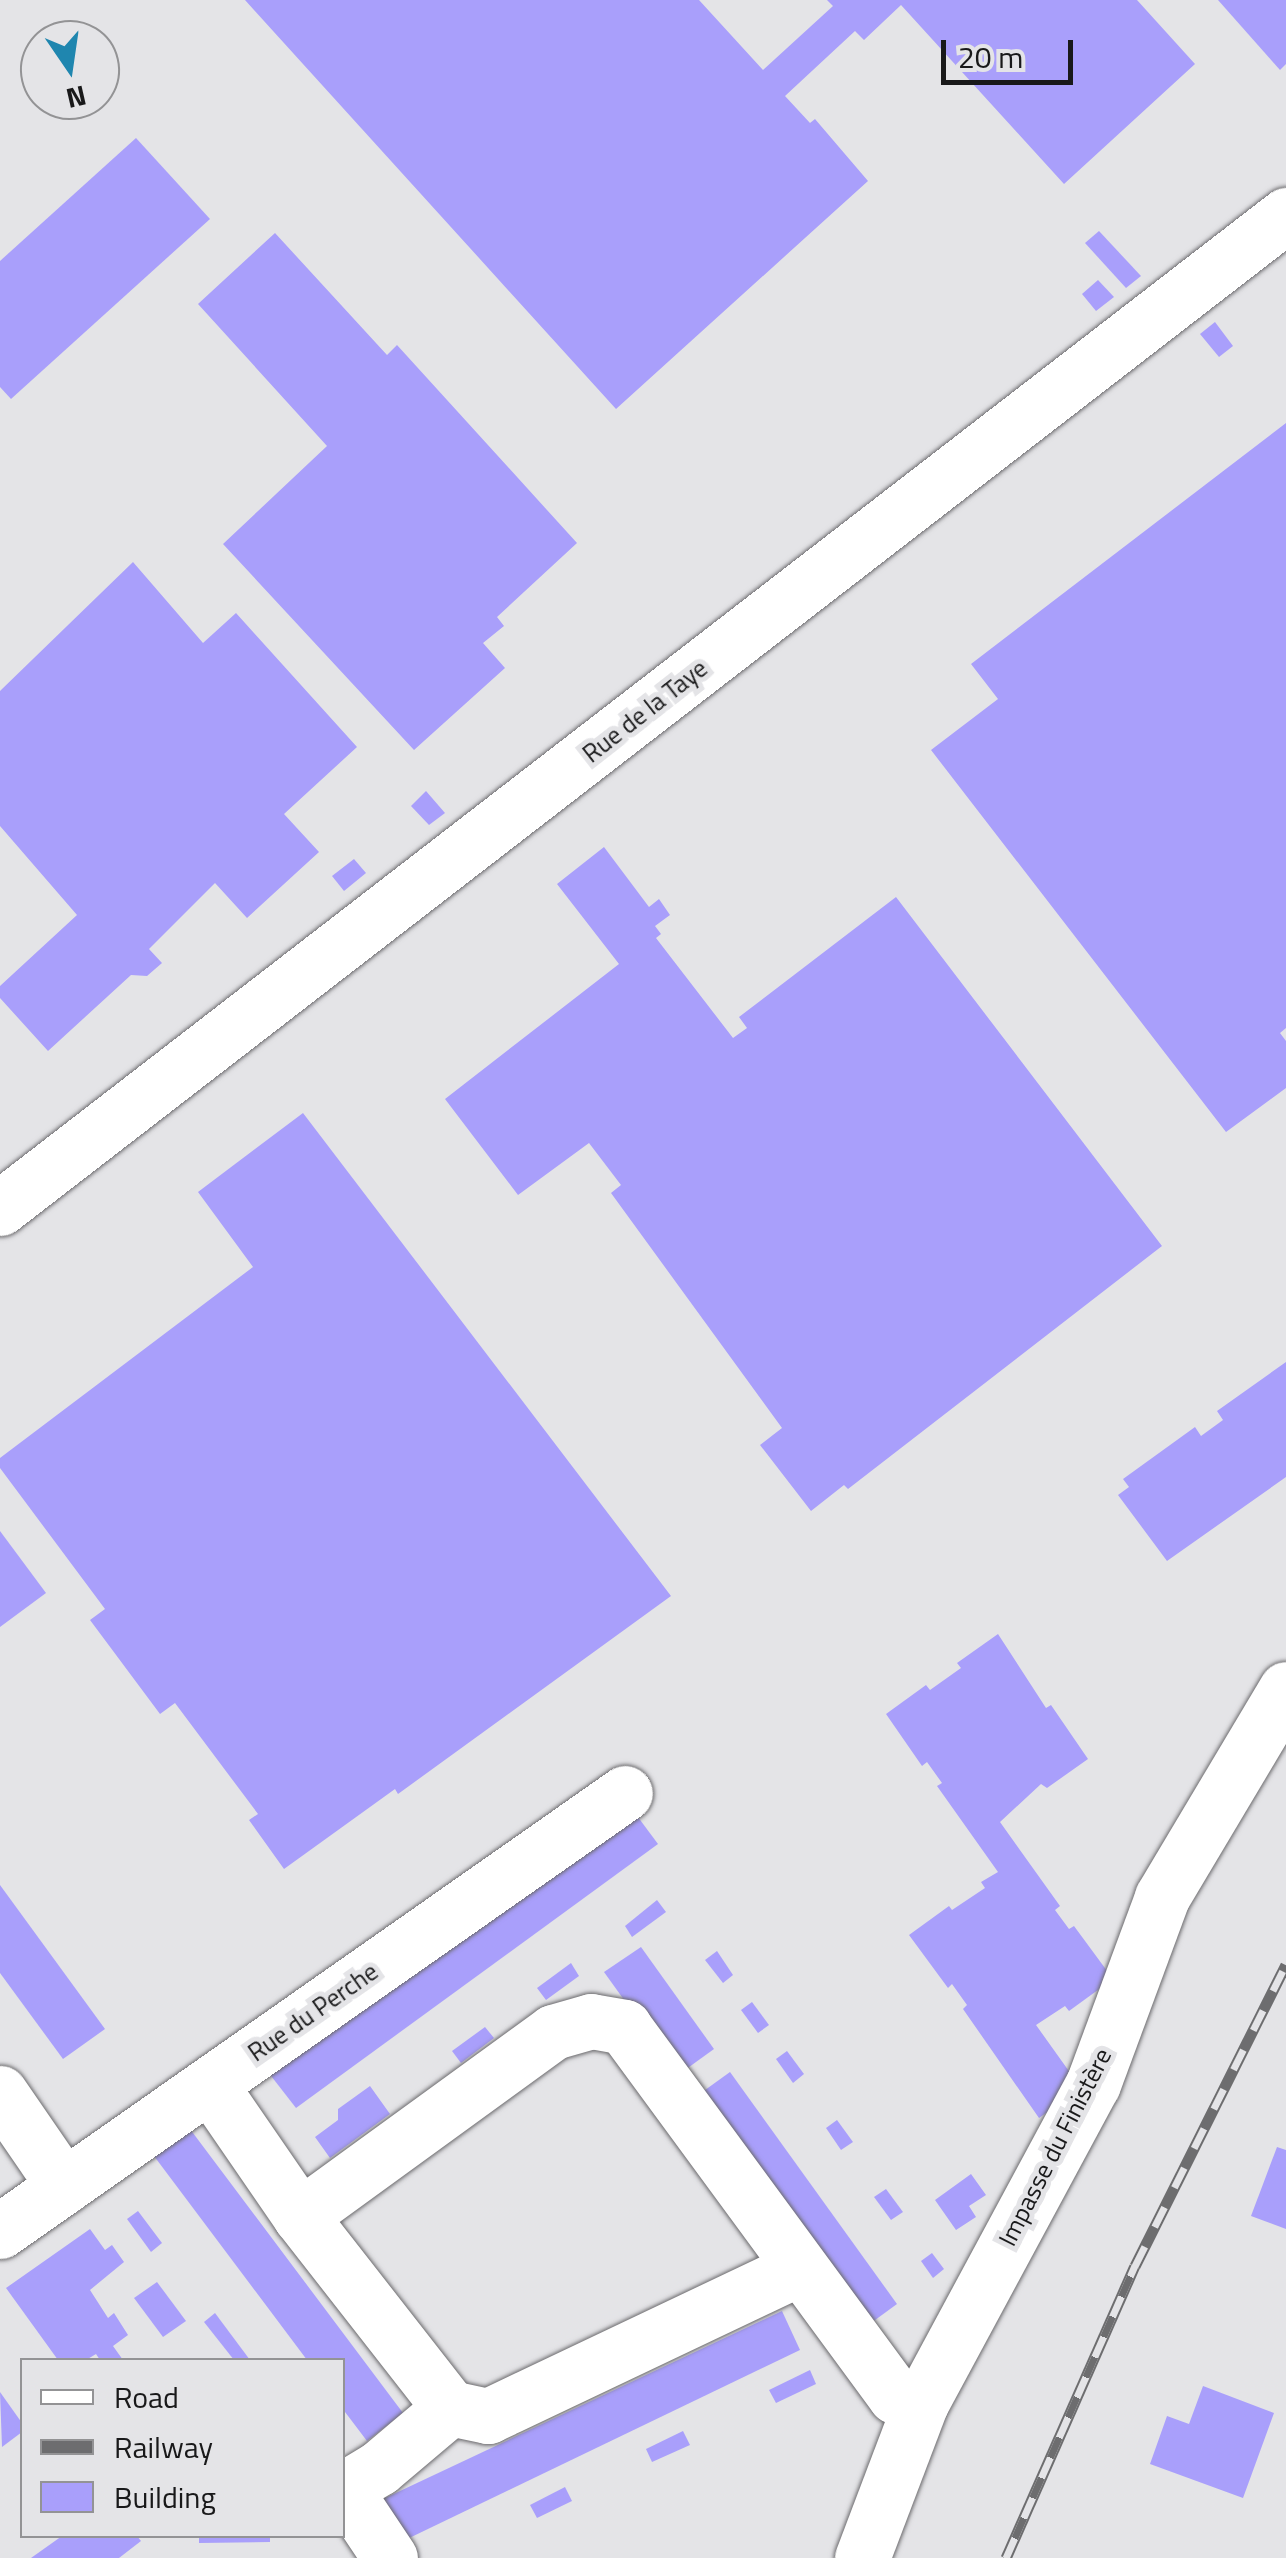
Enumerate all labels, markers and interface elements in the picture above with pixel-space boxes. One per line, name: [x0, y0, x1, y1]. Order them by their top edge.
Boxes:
north arrow: [20, 20, 120, 120]
scale bar: [946, 20, 1078, 82]
text: 20 m: [958, 34, 1023, 80]
text: N: [62, 75, 91, 121]
street label: Rue de la Taye: [577, 653, 713, 769]
street label: Rue du Perche: [242, 1956, 384, 2068]
street label: Impasse du Finistère: [992, 2043, 1118, 2251]
legend: [20, 2358, 345, 2538]
text: Road: [114, 2374, 179, 2420]
text: Railway: [114, 2424, 213, 2470]
text: Building: [114, 2474, 216, 2520]

